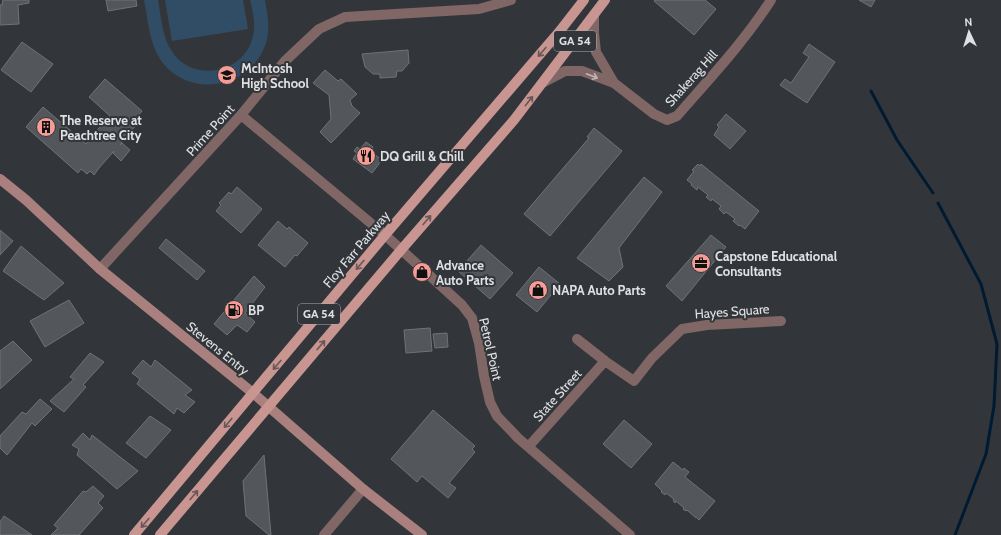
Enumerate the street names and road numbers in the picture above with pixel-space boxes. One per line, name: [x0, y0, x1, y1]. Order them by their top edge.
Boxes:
road number: GA 54: [554, 31, 596, 51]
street label: Shakerag Hill: [661, 46, 721, 110]
street label: Prime Point: [183, 100, 238, 159]
street label: Floy Farr Parkway: [319, 207, 393, 291]
street label: Hayes Square: [694, 300, 770, 322]
road number: GA 54: [298, 304, 340, 324]
street label: Petrol Point: [476, 316, 506, 383]
street label: Stevens Entry: [183, 318, 253, 378]
street label: State Street: [529, 365, 585, 425]

